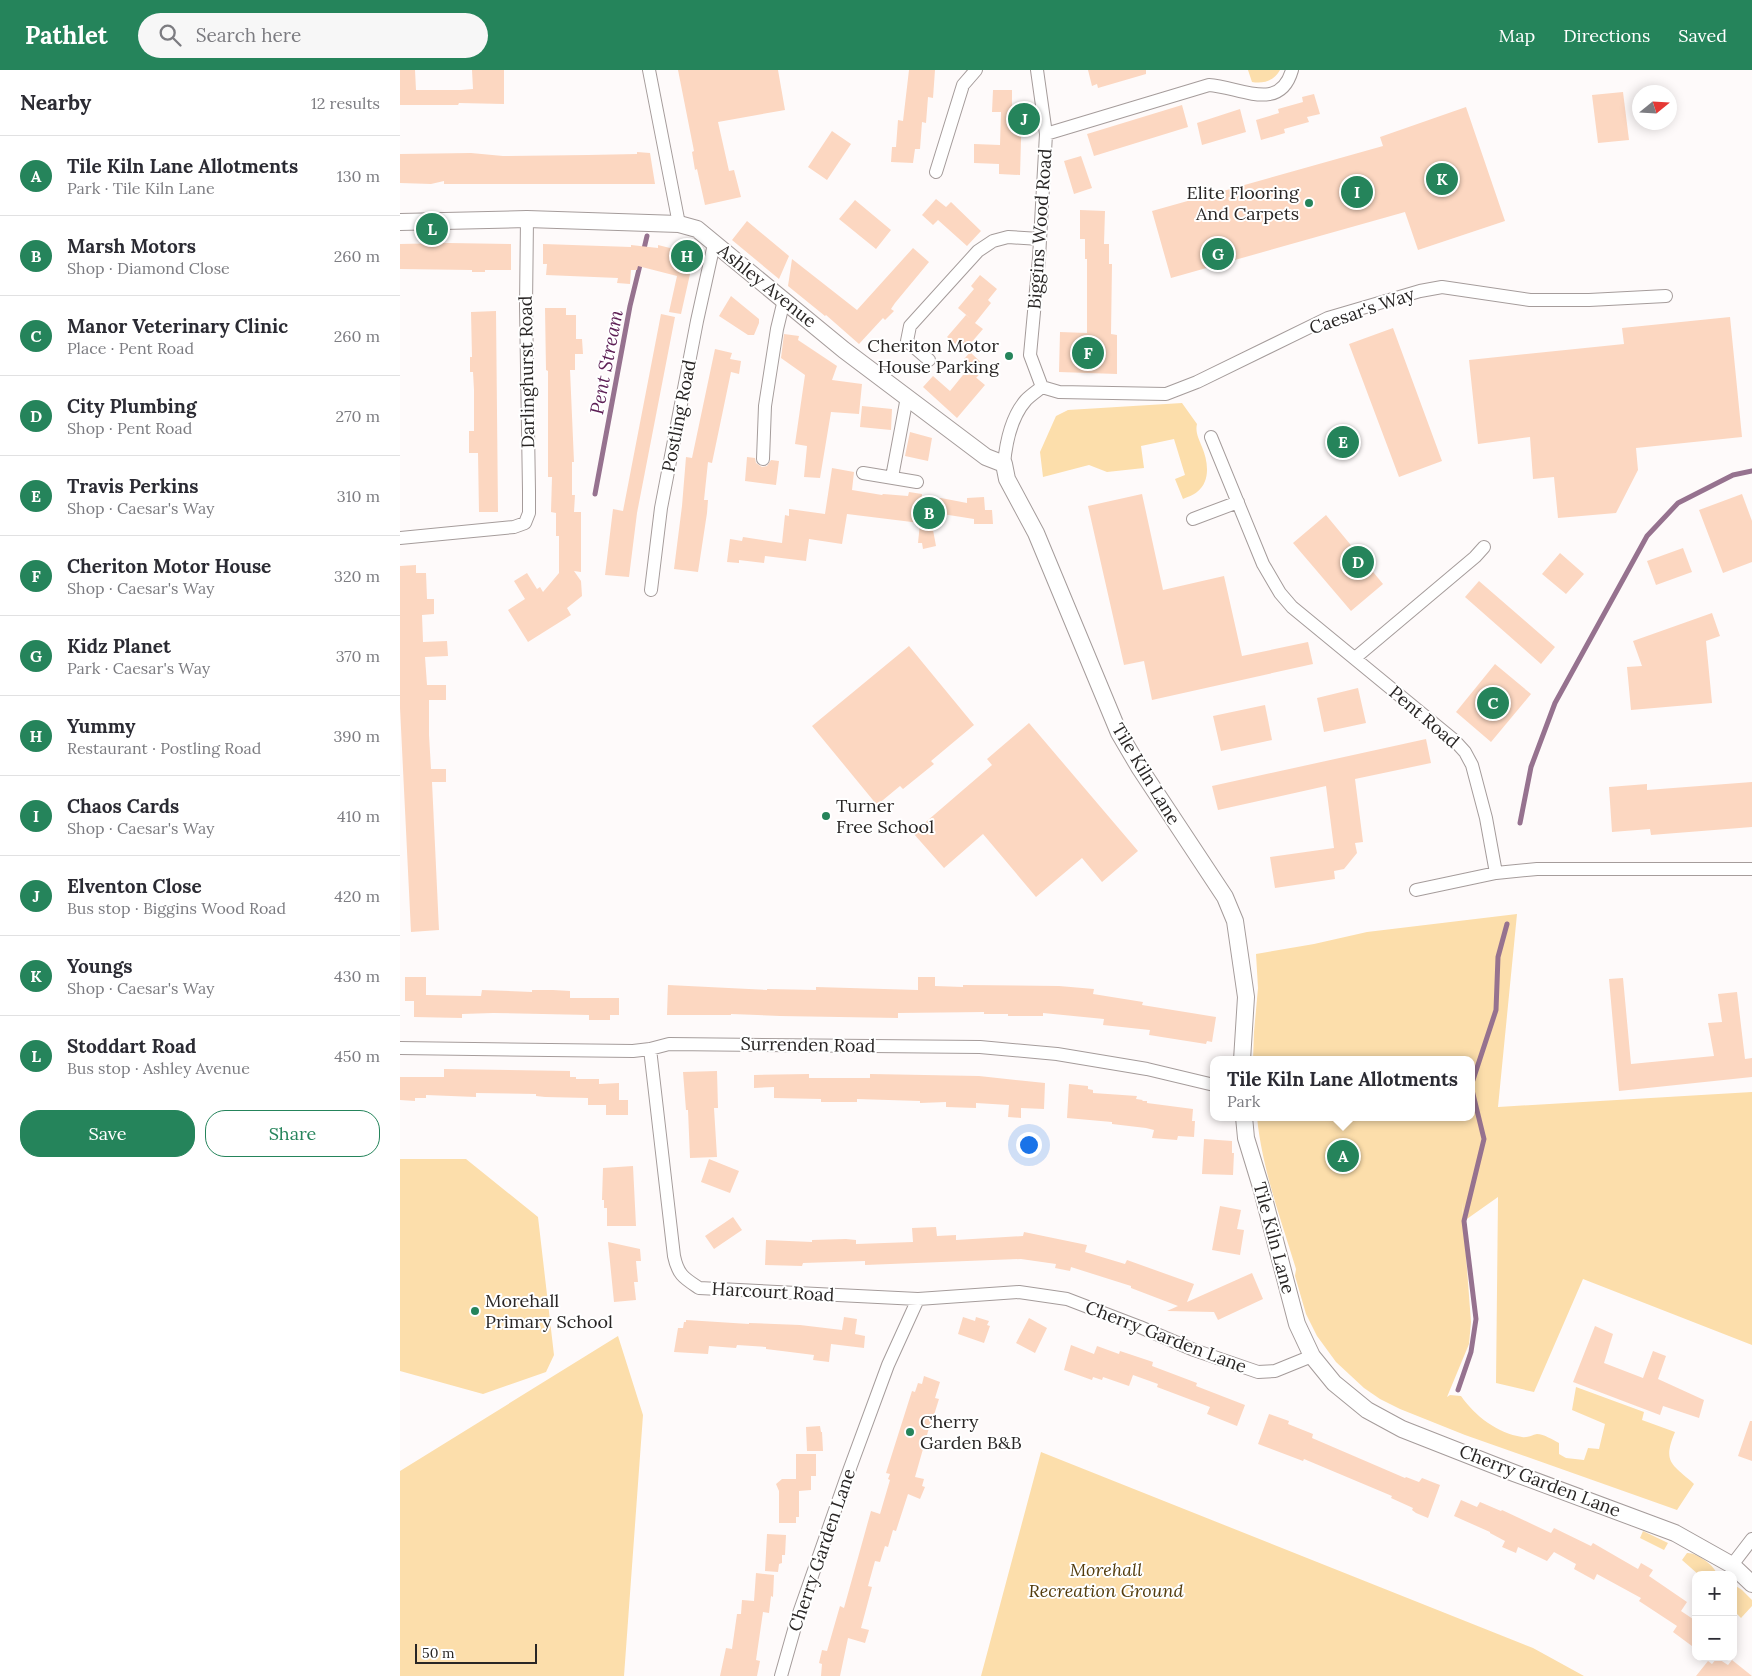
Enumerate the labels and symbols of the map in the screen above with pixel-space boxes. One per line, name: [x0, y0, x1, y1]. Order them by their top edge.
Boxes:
north arrow: [1632, 85, 1677, 130]
pin: J: [1008, 100, 1040, 138]
street label: Biggins Wood Road: [1022, 148, 1057, 310]
pin: K: [1426, 160, 1458, 198]
pin: I: [1341, 173, 1373, 211]
place label: Elite Flooring And Carpets: [1187, 181, 1300, 225]
marker: Elite Flooring And Carpets: [1303, 197, 1315, 209]
pin: L: [416, 210, 448, 248]
pin: G: [1202, 235, 1234, 273]
pin: H: [671, 237, 703, 275]
street label: Ashley Avenue: [713, 238, 821, 333]
street label: Caesar's Way: [1306, 282, 1418, 339]
street label: Darlinghurst Road: [514, 295, 539, 449]
water label: Pent Stream: [584, 307, 628, 416]
place label: Cheriton Motor House Parking: [867, 334, 1000, 378]
pin: F: [1072, 334, 1104, 372]
marker: Cheriton Motor House Parking: [1003, 350, 1015, 362]
street label: Postling Road: [656, 358, 701, 474]
pin: E: [1327, 423, 1359, 461]
pin: B: [913, 494, 945, 532]
pin: D: [1342, 543, 1374, 581]
street label: Pent Road: [1384, 681, 1464, 753]
pin: C: [1477, 684, 1509, 722]
street label: Tile Kiln Lane: [1107, 719, 1186, 829]
place label: Turner Free School: [836, 794, 934, 838]
marker: Turner Free School: [820, 810, 832, 822]
street label: Surrenden Road: [740, 1032, 876, 1057]
your location: [1016, 1132, 1042, 1158]
pin: A: [1327, 1137, 1359, 1175]
street label: Tile Kiln Lane: [1249, 1180, 1300, 1296]
street label: Harcourt Road: [711, 1277, 835, 1306]
place label: Morehall Primary School: [485, 1289, 613, 1333]
street label: Cherry Garden Lane: [1082, 1295, 1250, 1378]
marker: Morehall Primary School: [469, 1305, 481, 1317]
place label: Cherry Garden B&B: [920, 1410, 1022, 1454]
marker: Cherry Garden B&B: [904, 1426, 916, 1438]
street label: Cherry Garden Lane: [1456, 1439, 1624, 1522]
street label: Cherry Garden Lane: [783, 1465, 860, 1634]
park label: Morehall Recreation Ground: [1029, 1558, 1183, 1602]
scale bar: [415, 1641, 538, 1664]

